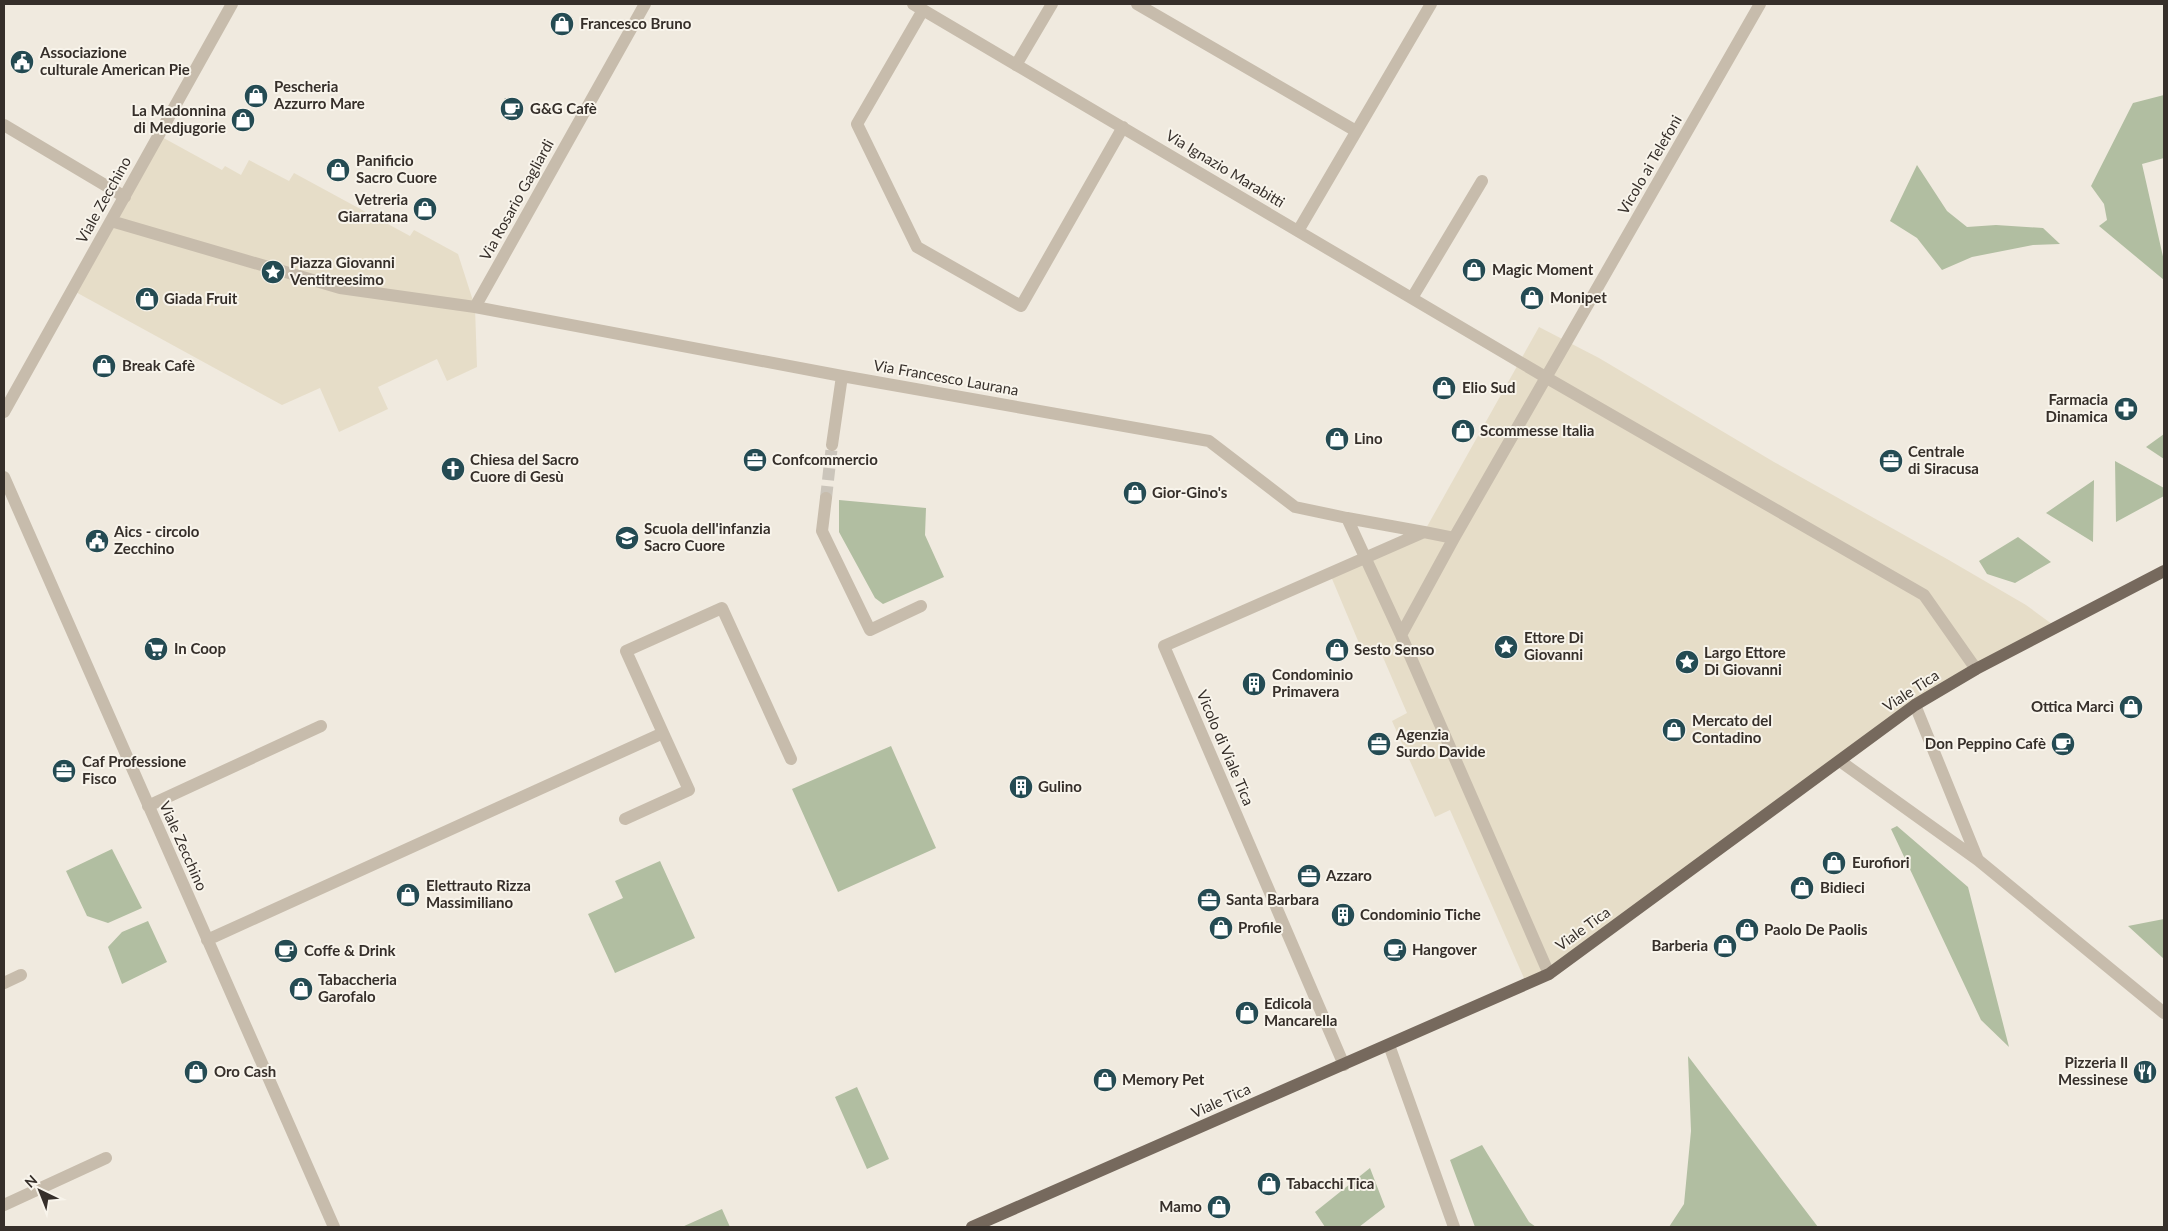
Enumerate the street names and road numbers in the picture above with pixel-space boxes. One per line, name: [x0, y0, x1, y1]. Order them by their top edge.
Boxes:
street label: Vicolo ai Telefoni: [1613, 112, 1685, 217]
street label: Via Ignazio Marabitti: [1163, 126, 1288, 211]
street label: Via Rosario Gagliardi: [475, 136, 557, 263]
street label: Viale Zecchino: [72, 153, 134, 246]
street label: Via Francesco Laurana: [872, 355, 1020, 399]
street label: Viale Tica: [1879, 665, 1942, 715]
street label: Vicolo di Viale Tica: [1193, 687, 1258, 808]
street label: Viale Zecchino: [156, 798, 212, 893]
street label: Viale Tica: [1552, 902, 1613, 954]
street label: Viale Tica: [1188, 1079, 1253, 1121]

